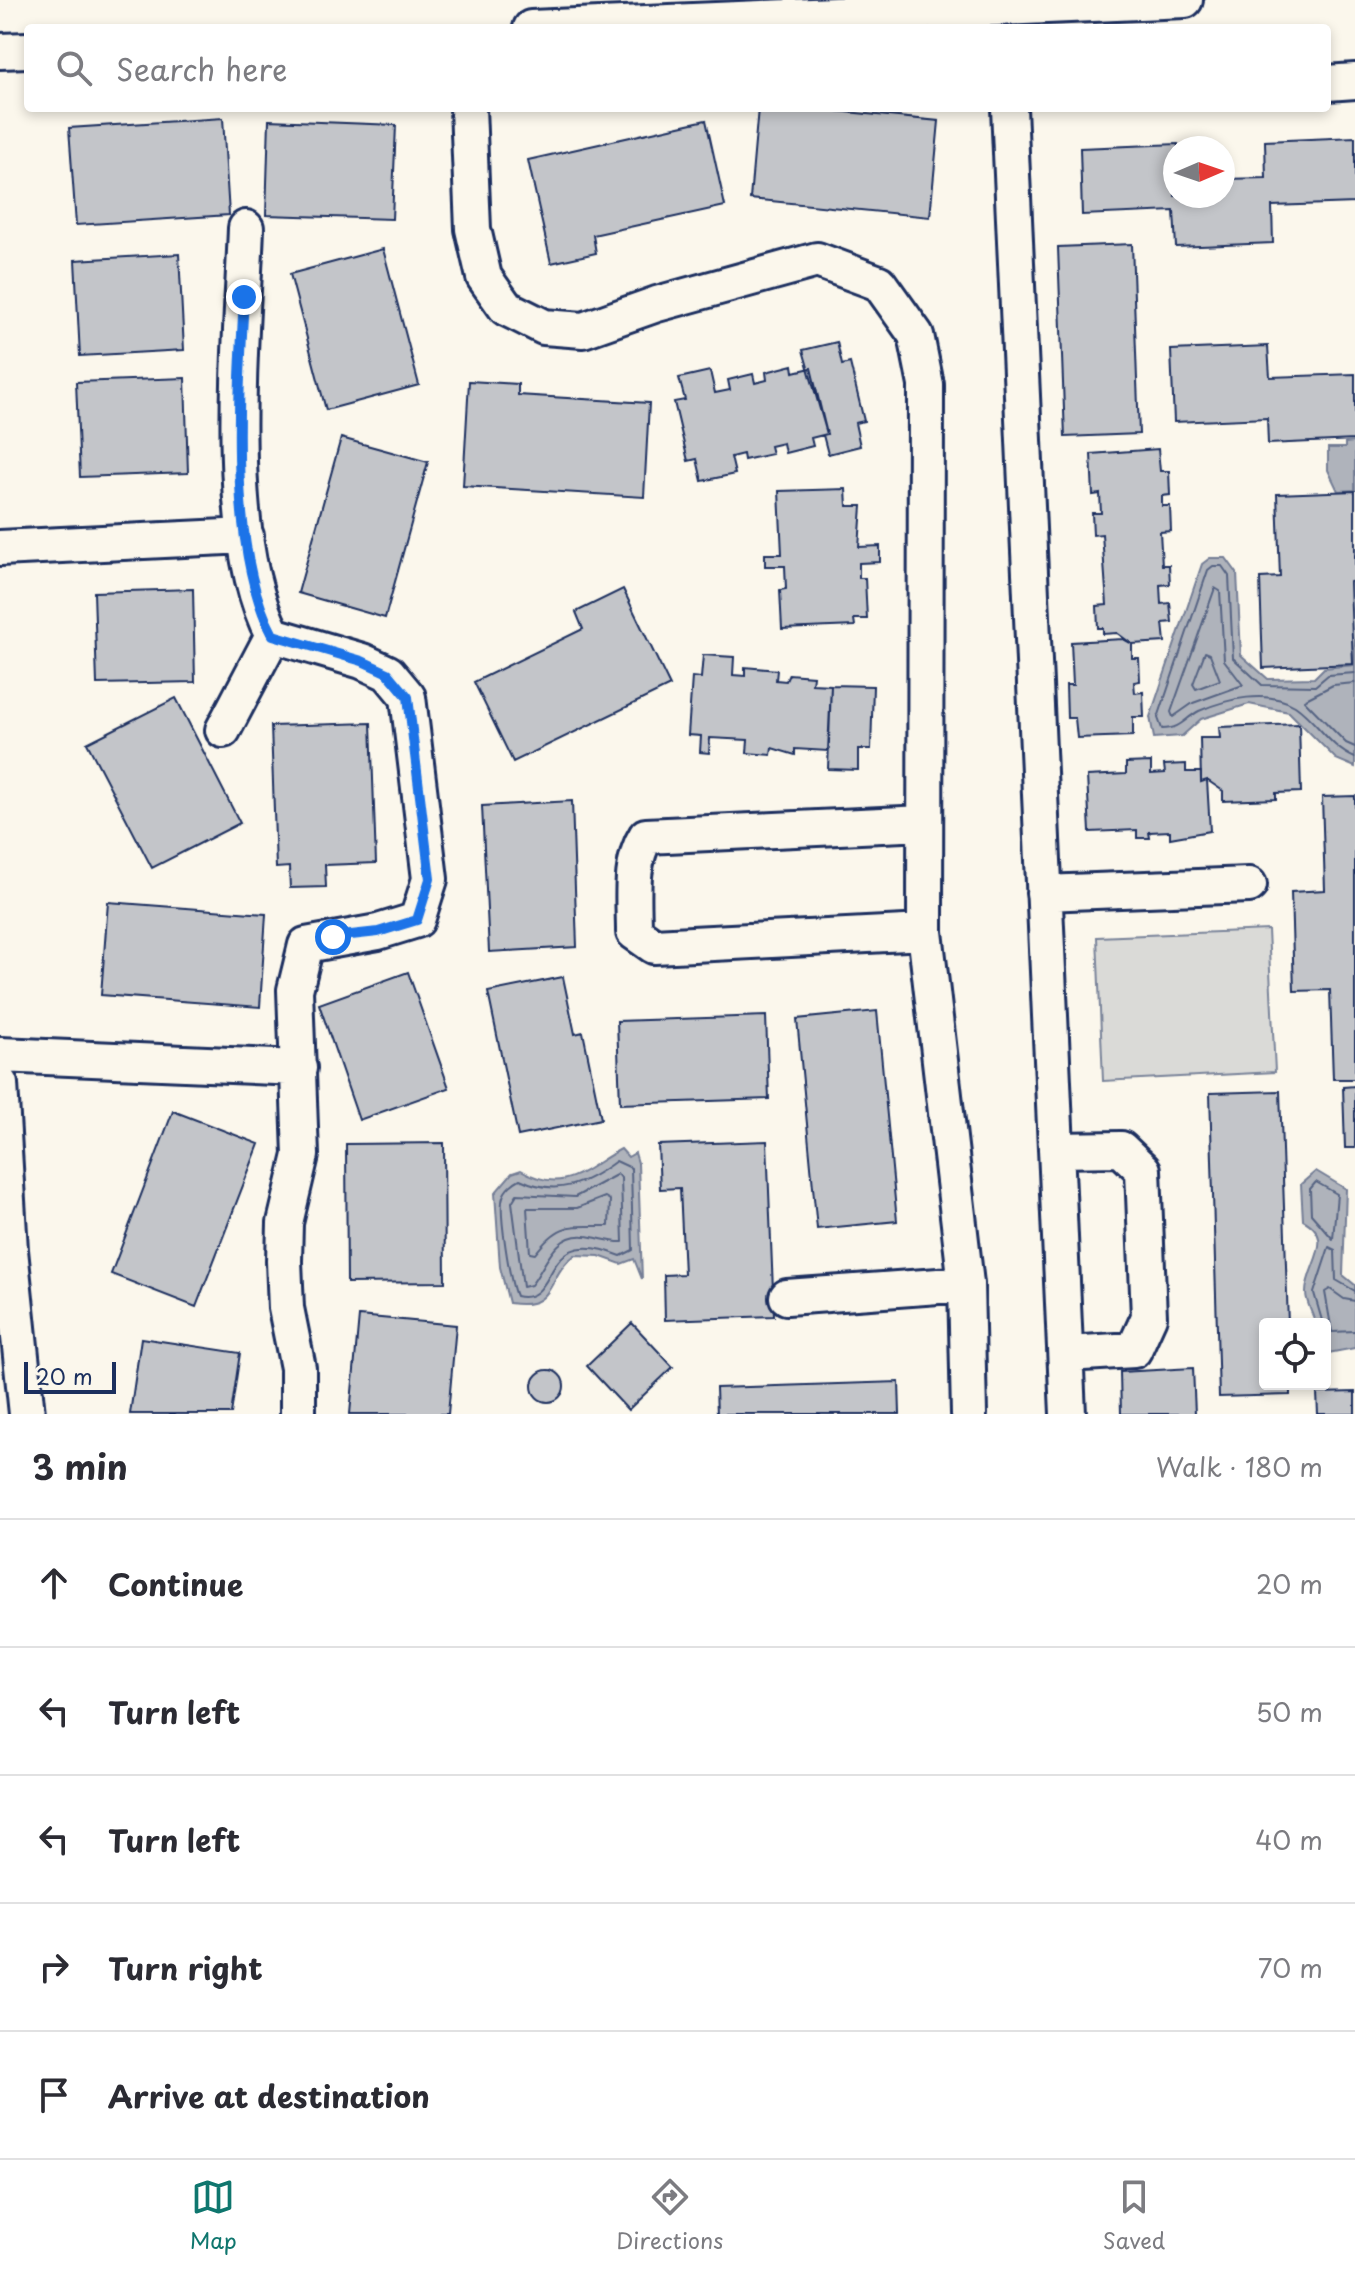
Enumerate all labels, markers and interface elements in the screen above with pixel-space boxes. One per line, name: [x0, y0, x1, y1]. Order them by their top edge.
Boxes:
search box: [24, 24, 1331, 112]
icon: search: [52, 46, 96, 90]
text: Search here: [116, 46, 288, 91]
north arrow: [1163, 136, 1235, 208]
route end: [226, 279, 262, 315]
route start: [315, 919, 351, 955]
map controls: [1259, 1318, 1331, 1390]
button: locate: [1259, 1318, 1331, 1390]
scale bar: [24, 1358, 116, 1394]
text: 20 m: [36, 1359, 93, 1392]
text: 3 min: [32, 1440, 128, 1492]
text: Walk · 180 m: [1156, 1447, 1323, 1486]
icon: ahead: [32, 1561, 76, 1605]
text: Continue: [108, 1561, 243, 1606]
text: 20 m: [1256, 1564, 1323, 1603]
icon: left: [32, 1689, 76, 1733]
text: Turn left: [108, 1689, 240, 1734]
text: 50 m: [1256, 1692, 1323, 1731]
icon: left: [32, 1817, 76, 1861]
text: Turn left: [108, 1817, 240, 1862]
text: 40 m: [1255, 1820, 1323, 1859]
icon: right: [32, 1945, 76, 1989]
text: Turn right: [108, 1945, 263, 1990]
text: 70 m: [1258, 1948, 1323, 1987]
icon: arrive: [32, 2073, 76, 2117]
text: Arrive at destination: [108, 2073, 430, 2118]
tab: Map: [190, 2175, 237, 2256]
tab: Directions: [616, 2175, 723, 2256]
tab: Saved: [1103, 2175, 1165, 2256]

